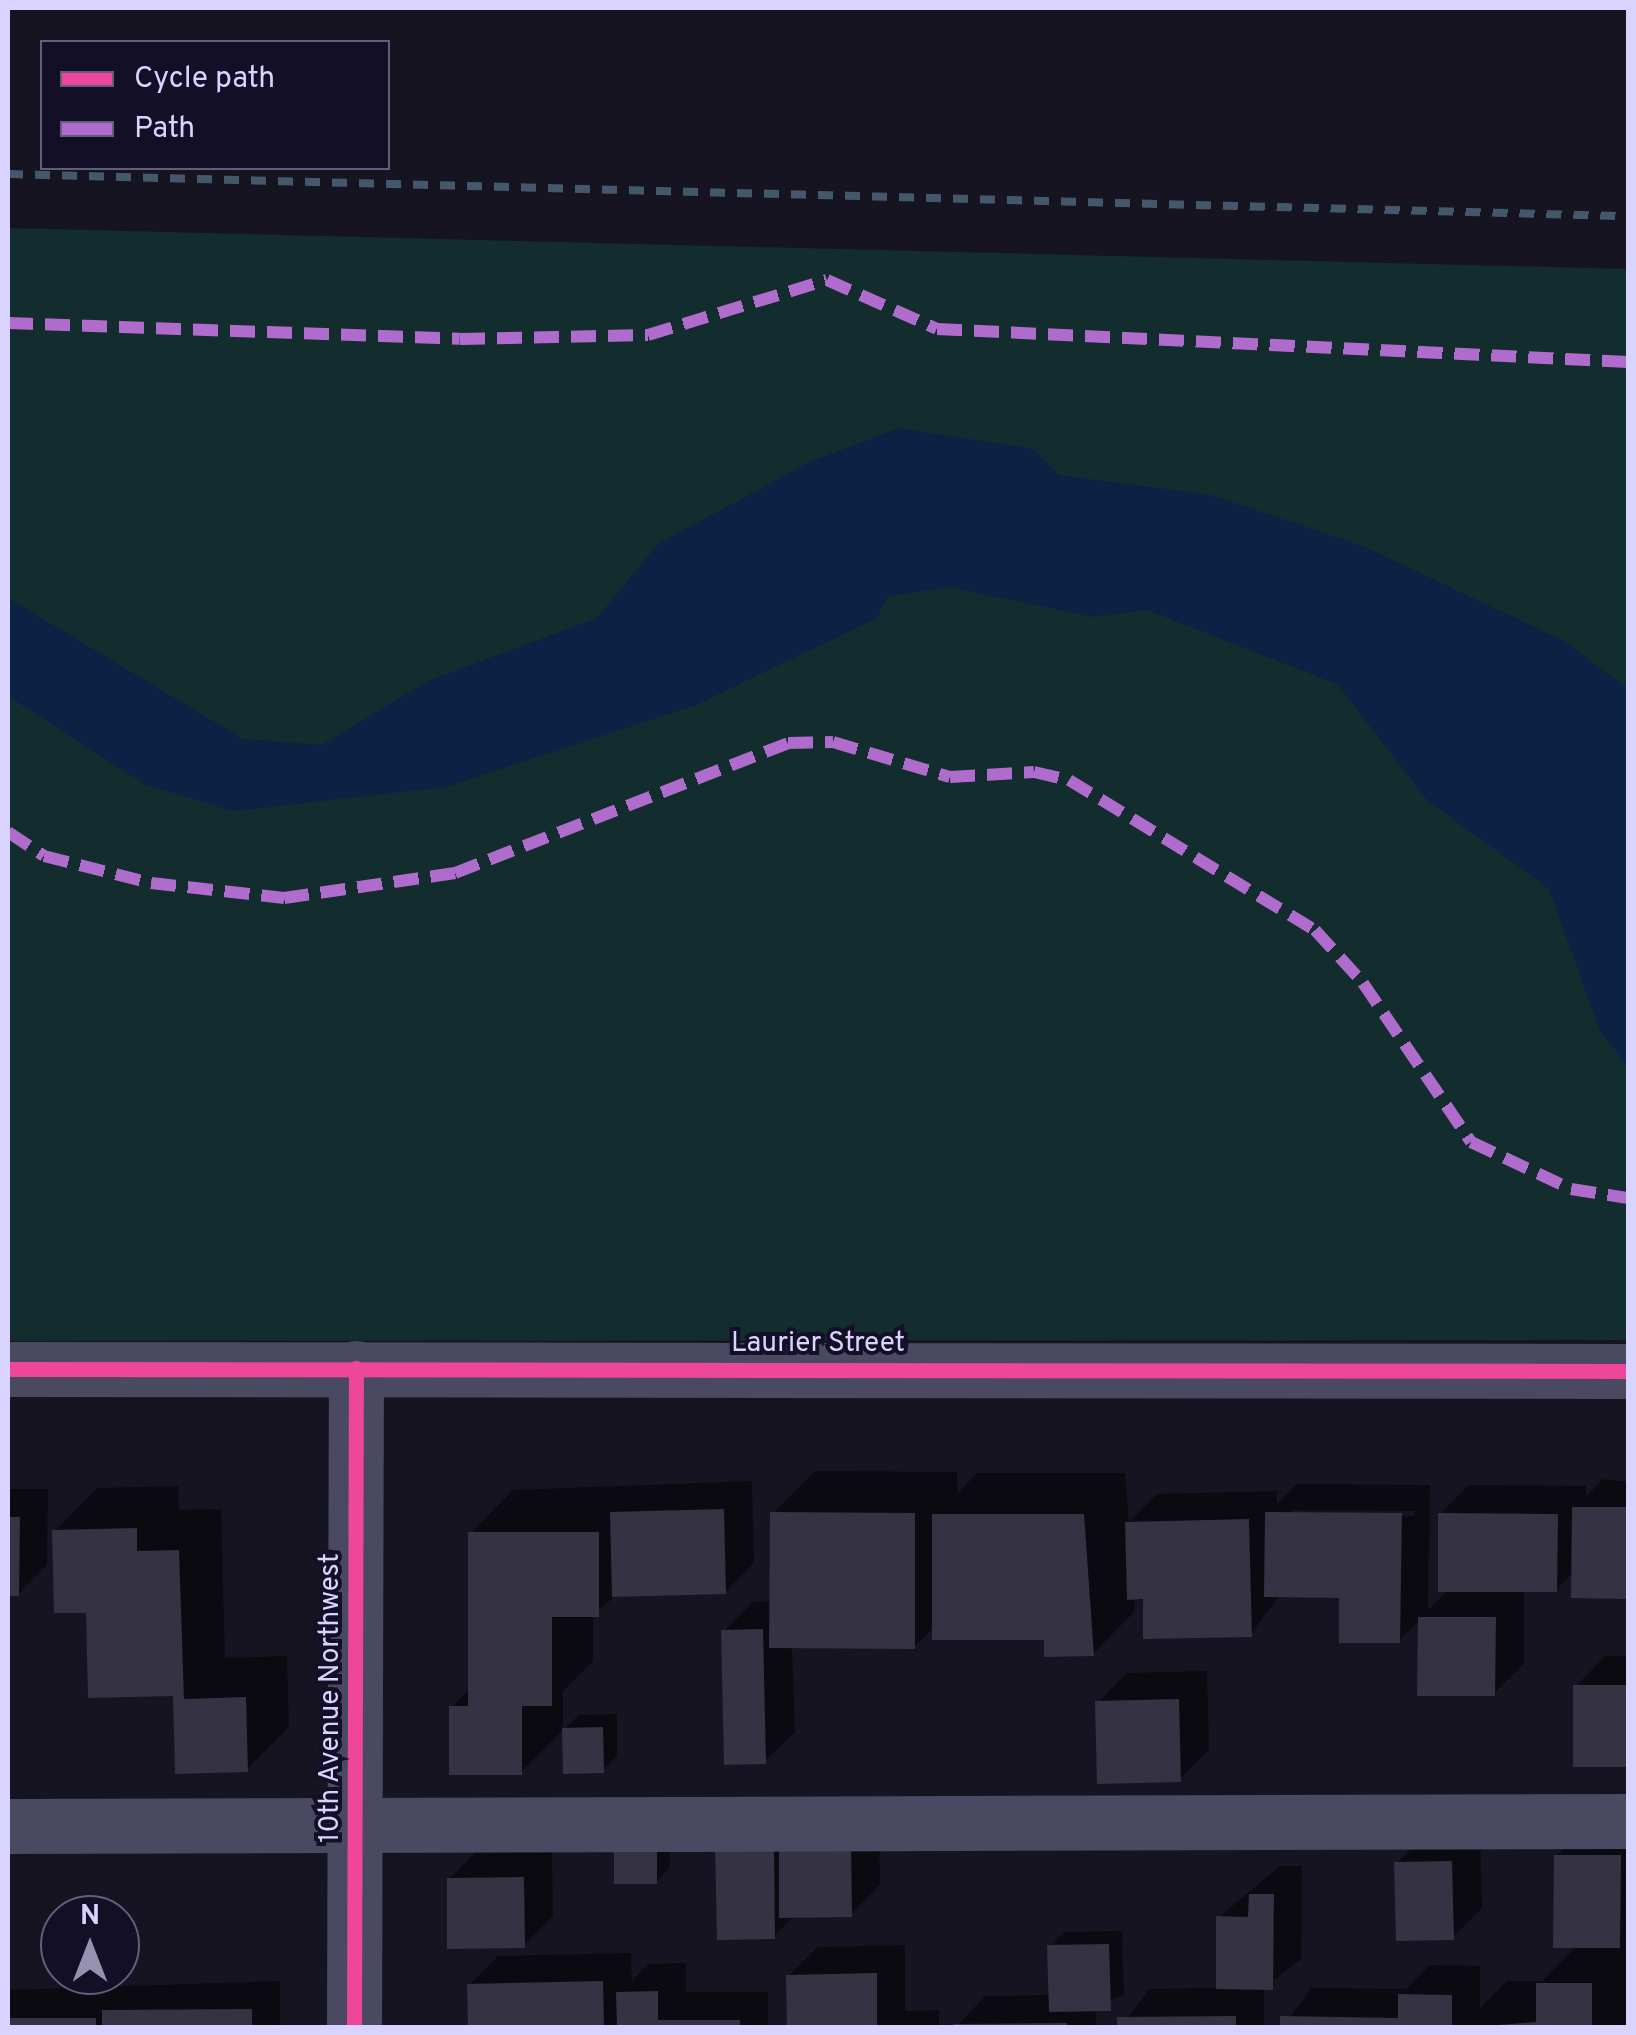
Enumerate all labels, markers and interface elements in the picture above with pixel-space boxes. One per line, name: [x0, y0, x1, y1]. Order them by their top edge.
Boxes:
legend: [40, 40, 390, 170]
text: Cycle path: [134, 61, 275, 98]
text: Path: [134, 111, 195, 148]
street label: Laurier Street: [731, 1327, 905, 1361]
street label: 10th Avenue Northwest: [314, 1552, 348, 1844]
north arrow: [40, 1895, 140, 1995]
text: N: [80, 1899, 100, 1935]

